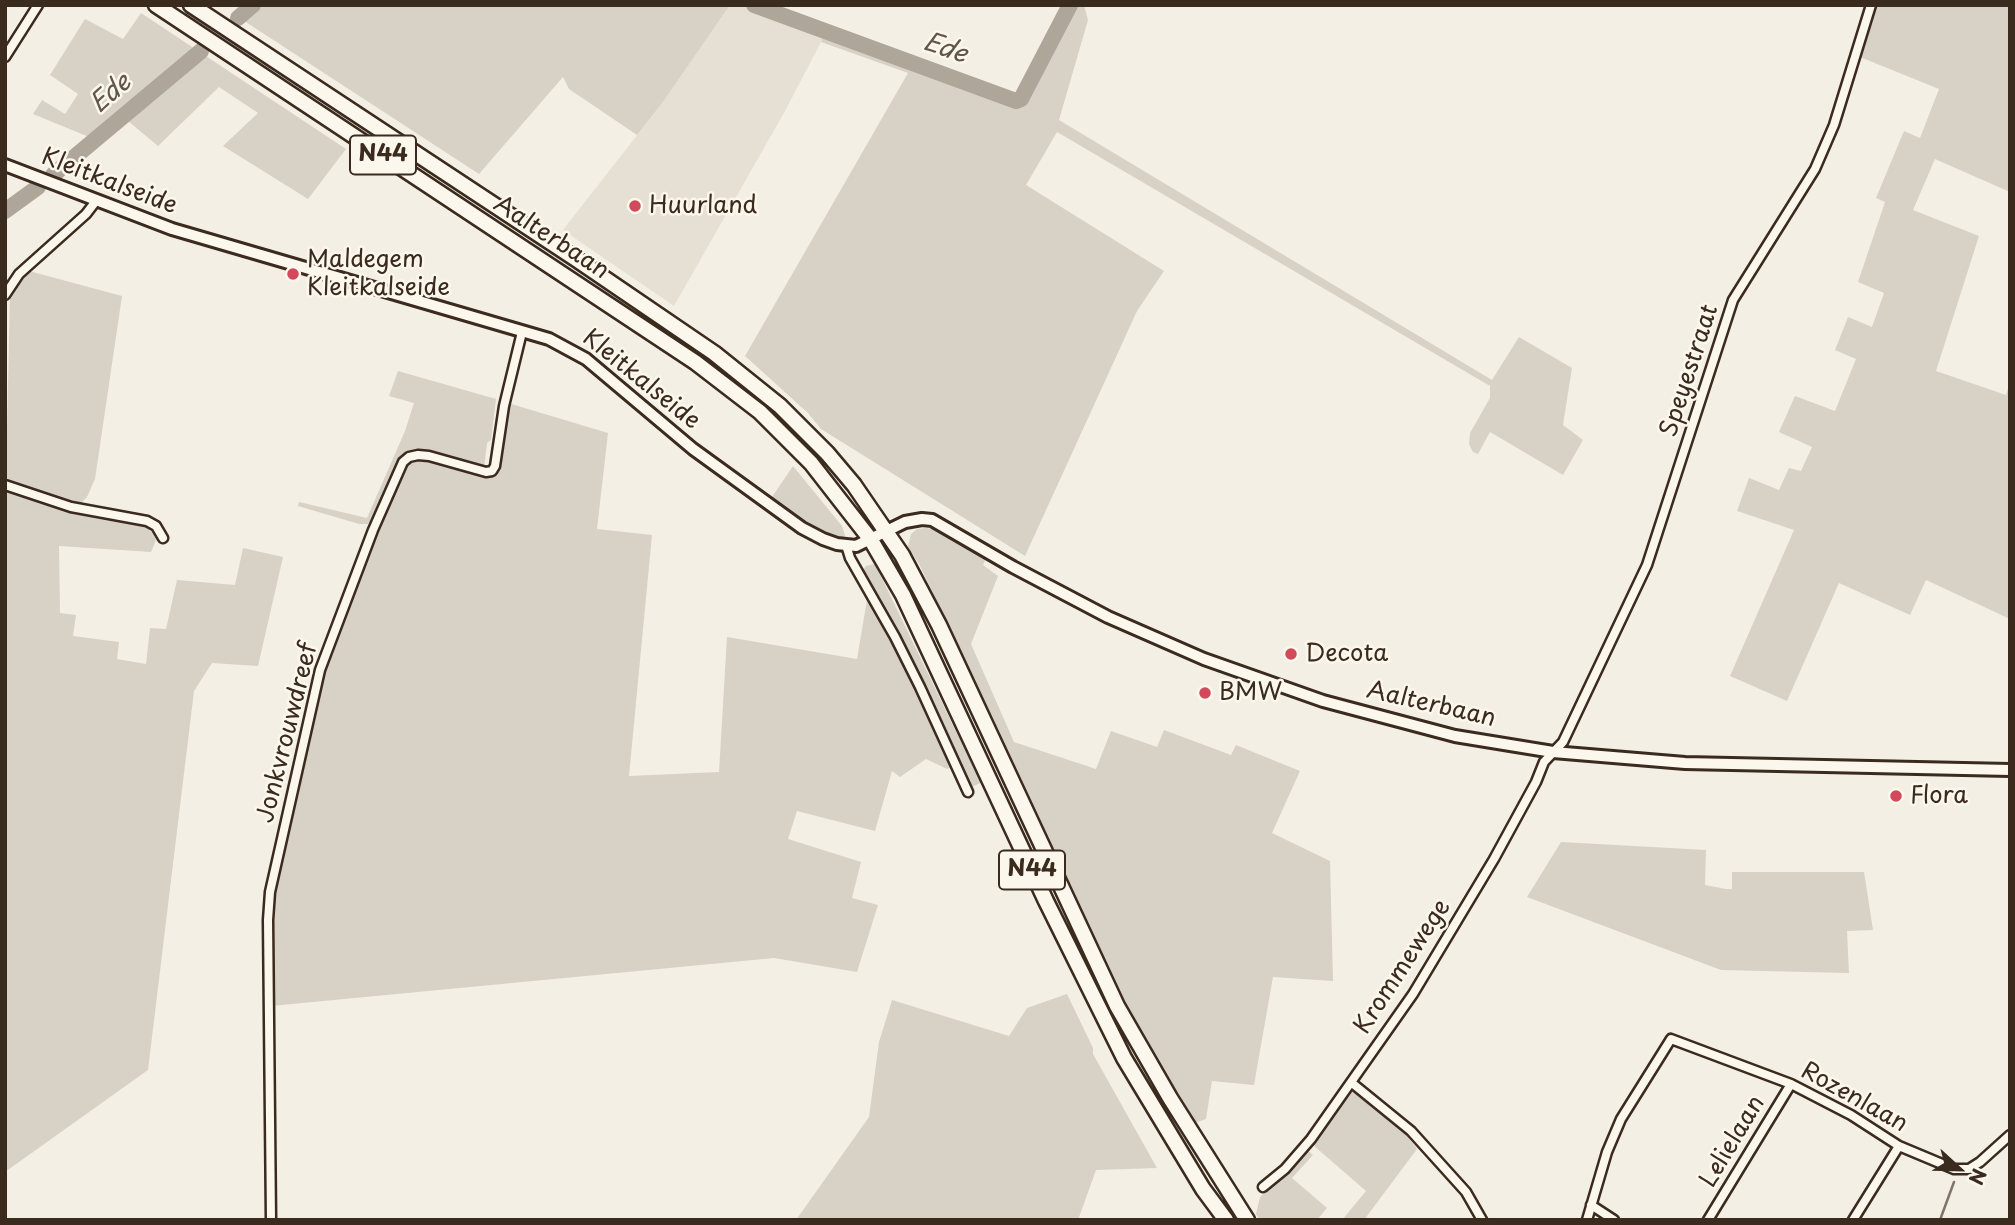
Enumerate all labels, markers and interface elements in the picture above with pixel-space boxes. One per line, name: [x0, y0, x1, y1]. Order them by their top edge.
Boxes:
water label: Ede: [919, 27, 971, 71]
water label: Ede: [84, 68, 138, 120]
road number: N44: [350, 136, 416, 174]
street label: Kleitkalseide: [37, 143, 181, 221]
street label: Aalterbaan: [488, 190, 614, 286]
place label: Huurland: [649, 192, 757, 220]
marker: Huurland: [627, 198, 643, 214]
place label: Maldegem Kleitkalseide: [307, 246, 450, 302]
marker: Maldegem Kleitkalseide: [285, 266, 301, 282]
street label: Speyestraat: [1655, 301, 1725, 441]
street label: Kleitkalseide: [576, 324, 706, 436]
street label: Jonkvrouwdreef: [252, 640, 324, 826]
place label: Decota: [1305, 640, 1388, 668]
marker: Decota: [1283, 646, 1299, 662]
street label: Aalterbaan: [1364, 676, 1498, 734]
place label: BMW: [1219, 679, 1282, 707]
marker: BMW: [1197, 685, 1213, 701]
place label: Flora: [1910, 782, 1968, 810]
marker: Flora: [1888, 788, 1904, 804]
road number: N44: [999, 850, 1065, 890]
street label: Krommewege: [1349, 894, 1457, 1040]
street label: Rozenlaan: [1796, 1057, 1912, 1139]
street label: Lelielaan: [1694, 1091, 1772, 1193]
north arrow: [1924, 1134, 1994, 1204]
text: N: [1963, 1165, 1994, 1189]

